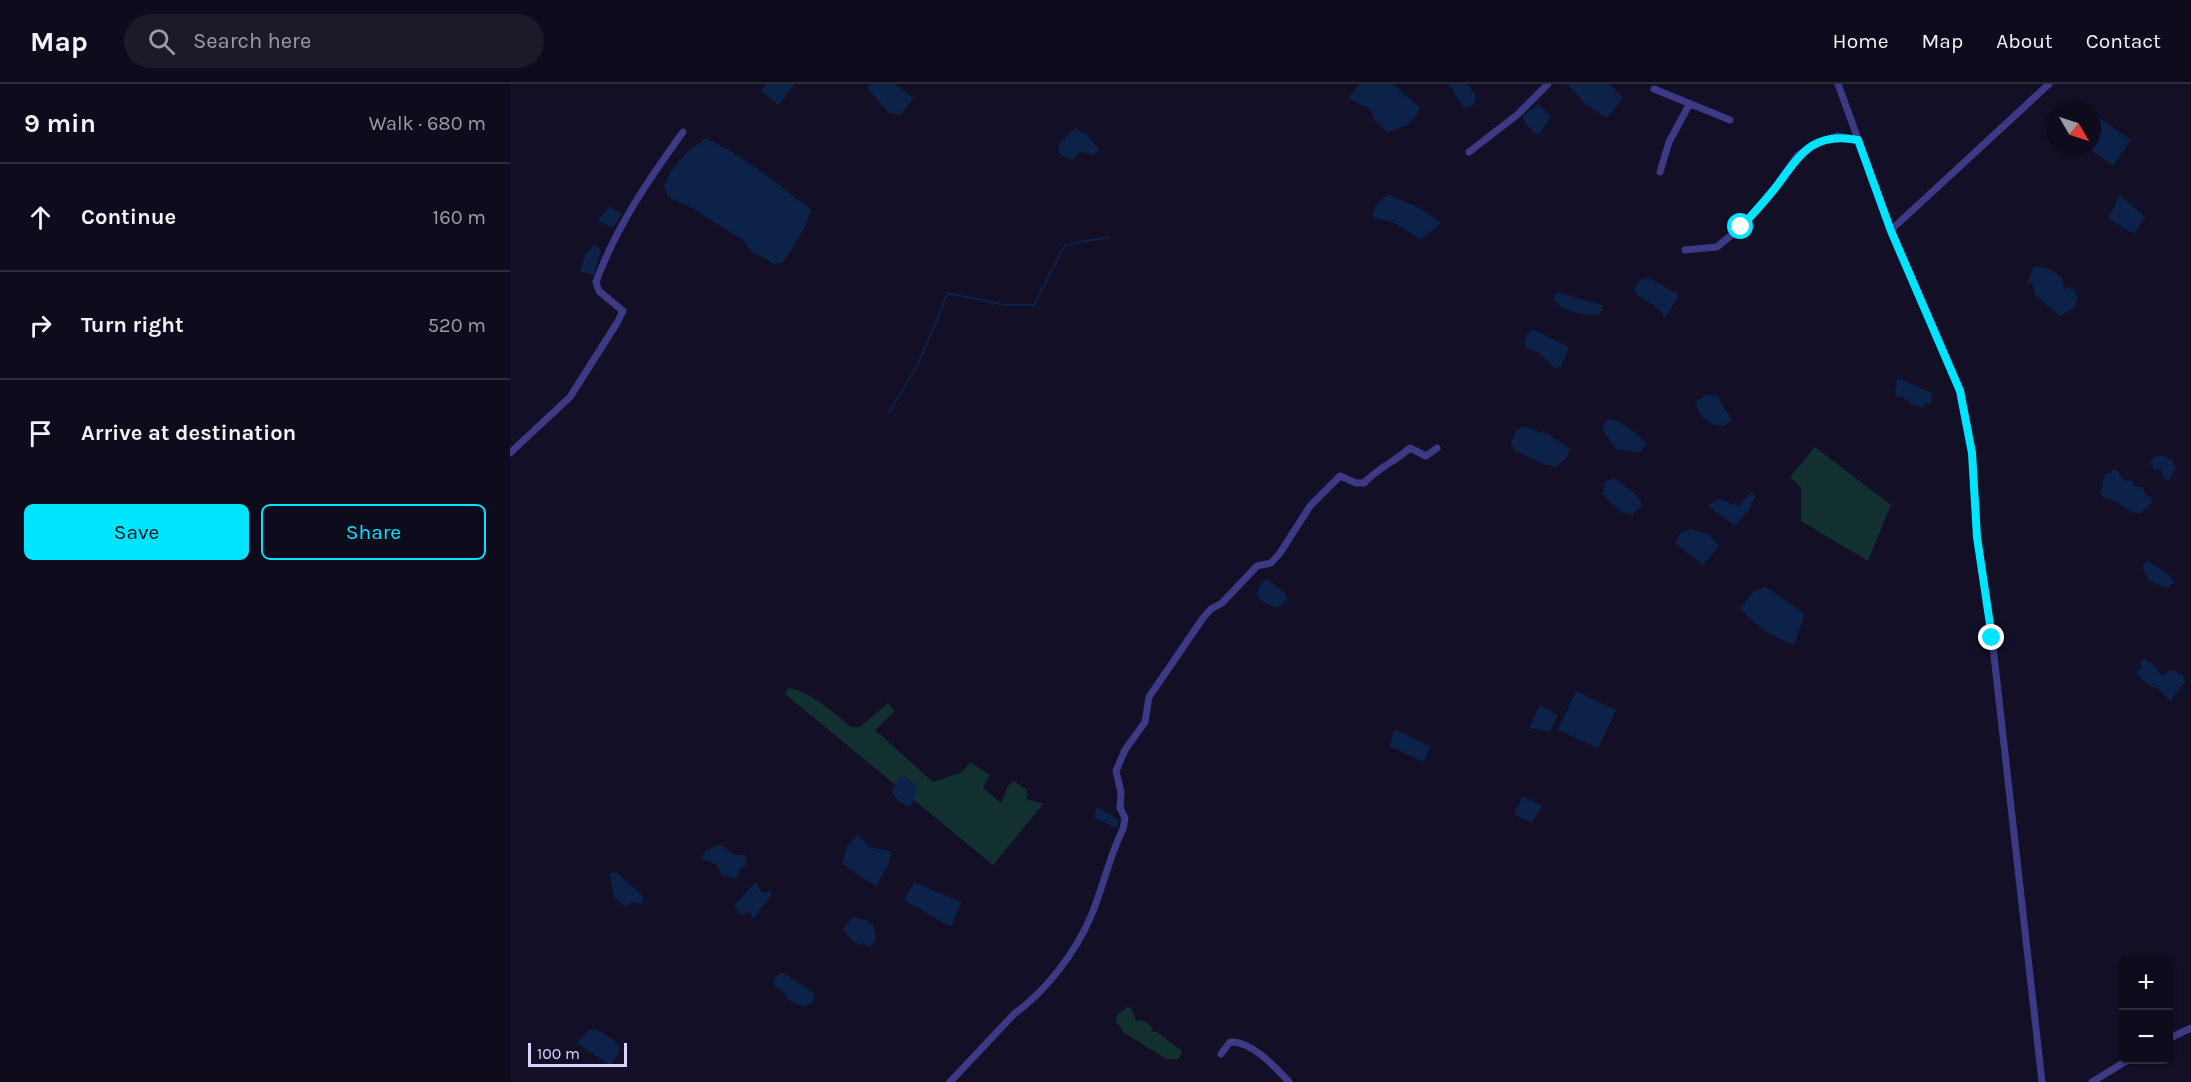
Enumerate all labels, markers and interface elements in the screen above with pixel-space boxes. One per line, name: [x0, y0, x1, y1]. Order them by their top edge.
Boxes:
search box: [124, 14, 544, 68]
text: Map: [30, 25, 88, 58]
icon: search: [145, 25, 178, 58]
text: Search here: [193, 28, 311, 54]
text: Home: [1833, 29, 1889, 53]
text: Map: [1922, 29, 1963, 53]
text: About: [1996, 29, 2053, 53]
text: Contact: [2086, 29, 2161, 53]
north arrow: [2047, 102, 2101, 156]
text: 9 min: [24, 108, 96, 139]
text: Walk · 680 m: [369, 112, 486, 135]
icon: ahead: [24, 201, 57, 234]
text: Continue: [81, 204, 176, 230]
text: 160 m: [433, 206, 486, 229]
route start: [1727, 213, 1753, 239]
icon: right: [24, 309, 57, 342]
text: Turn right: [81, 312, 184, 338]
text: 520 m: [428, 314, 486, 337]
icon: arrive: [24, 417, 57, 450]
text: Arrive at destination: [81, 420, 296, 446]
button: Save: [24, 504, 249, 560]
button: Share: [261, 504, 486, 560]
route end: [1978, 624, 2004, 650]
map controls: [2119, 956, 2173, 1064]
button: +: [2119, 956, 2173, 1010]
button: −: [2119, 1010, 2173, 1064]
scale bar: [528, 1040, 627, 1068]
text: 100 m: [537, 1044, 580, 1063]

